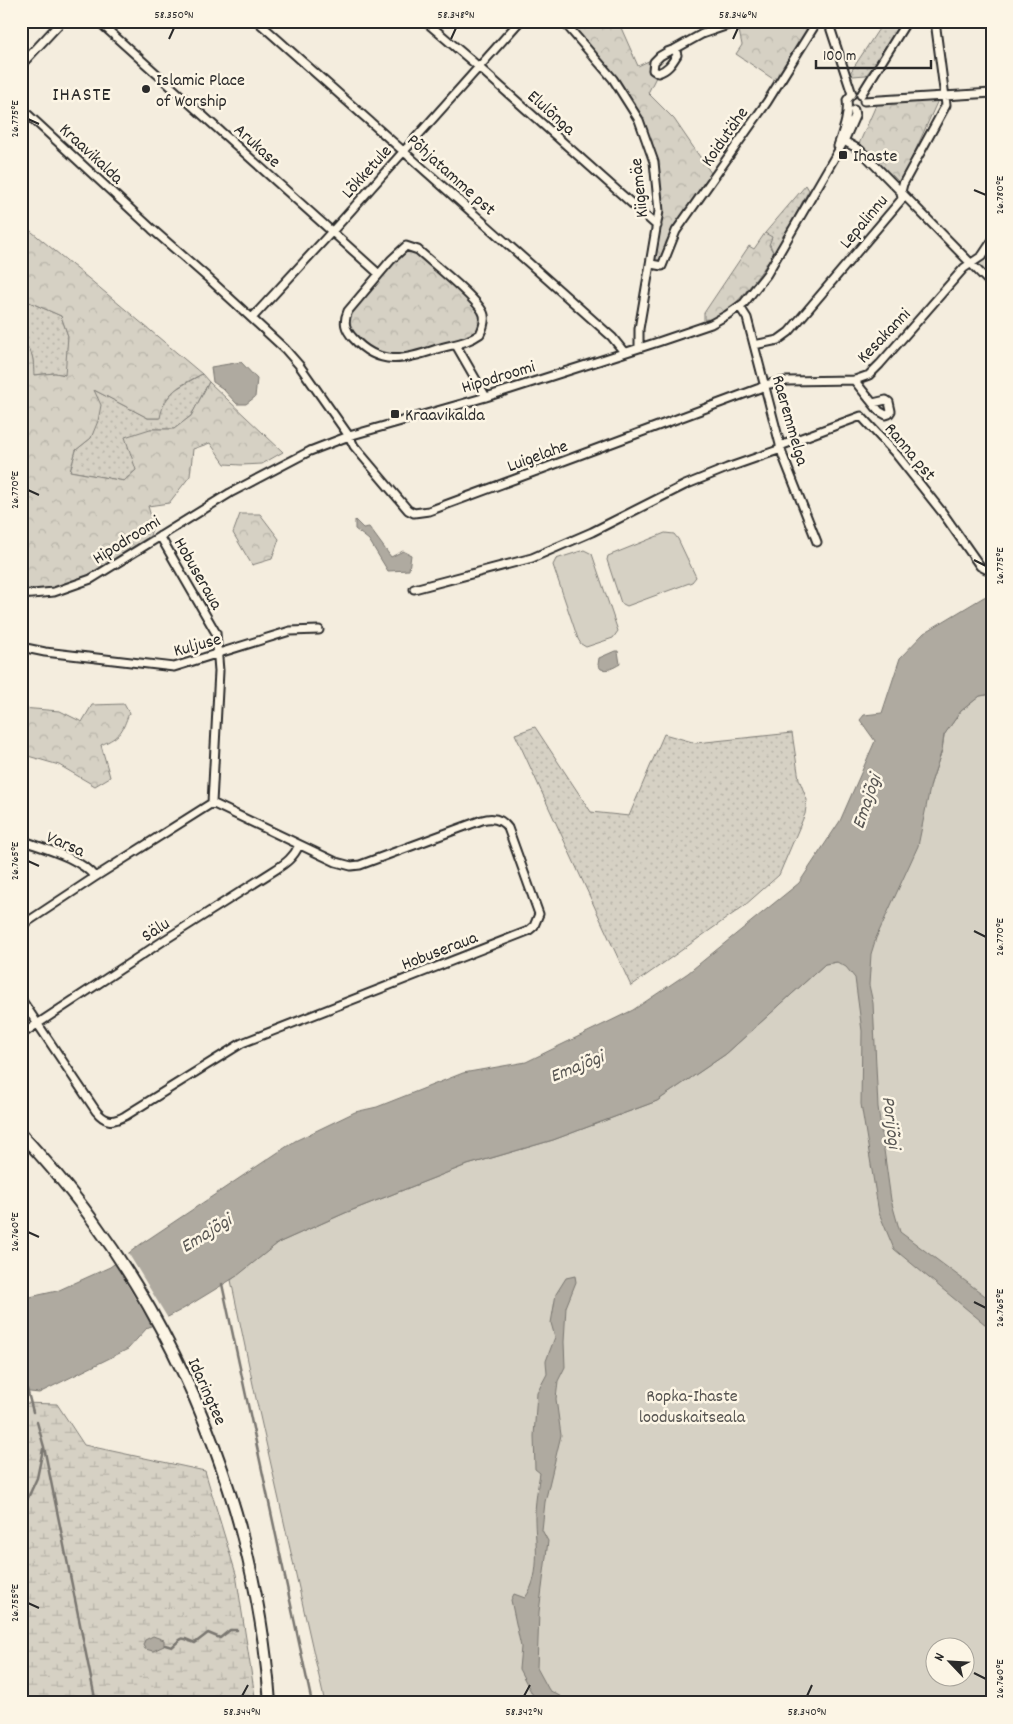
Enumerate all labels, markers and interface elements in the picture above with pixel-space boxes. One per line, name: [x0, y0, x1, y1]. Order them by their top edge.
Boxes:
text: 58.350°N: [154, 7, 194, 24]
text: 58.348°N: [437, 7, 475, 24]
text: 58.346°N: [719, 7, 757, 24]
scale bar: [816, 38, 930, 70]
text: 100 m: [823, 46, 856, 68]
place label: Islamic Place of Worship: [156, 69, 245, 115]
district label: IHASTE: [52, 82, 112, 110]
marker: Islamic Place of Worship: [140, 83, 152, 95]
street label: Elulõnga: [521, 85, 580, 143]
text: 26.775°E: [7, 100, 24, 138]
street label: Koidutähe: [696, 103, 756, 172]
street label: Kraavikalda: [53, 119, 128, 192]
street label: Arukase: [227, 119, 285, 175]
street label: Põhjatamme pst: [400, 129, 501, 223]
street label: Lõkketule: [337, 140, 399, 205]
place label: Ihaste: [853, 145, 897, 170]
marker: Ihaste: [837, 149, 849, 161]
street label: Kiigemäe: [625, 157, 656, 219]
text: 26.780°E: [992, 175, 1009, 214]
street label: Lepalinnu: [835, 190, 895, 255]
street label: Kesakanni: [852, 304, 917, 370]
street label: Hipodroomi: [459, 355, 539, 401]
street label: Raeremmelga: [764, 373, 814, 469]
place label: Kraavikalda: [405, 404, 485, 429]
marker: Kraavikalda: [389, 408, 401, 420]
street label: Ranna pst: [877, 418, 941, 487]
street label: Luigelahe: [504, 435, 572, 480]
text: 26.770°E: [7, 470, 24, 509]
street label: Hipodroomi: [89, 510, 166, 572]
street label: Hobuseraua: [166, 534, 228, 615]
text: 26.775°E: [992, 547, 1009, 585]
street label: Kuljuse: [171, 628, 224, 665]
water label: Emajõgi: [846, 768, 891, 833]
street label: Varsa: [42, 826, 89, 865]
text: 26.765°E: [7, 841, 24, 880]
street label: Sälu: [137, 913, 175, 949]
text: 26.770°E: [992, 917, 1009, 956]
street label: Hobuseraua: [398, 926, 482, 978]
water label: Emajõgi: [546, 1044, 612, 1091]
water label: Porijõgi: [873, 1095, 907, 1154]
water label: Emajõgi: [176, 1207, 241, 1261]
text: 26.760°E: [7, 1212, 24, 1252]
text: 26.765°E: [992, 1288, 1009, 1327]
street label: Idaringtee: [180, 1354, 232, 1430]
park label: Ropka-Ihaste looduskaitseala: [639, 1385, 746, 1431]
text: 26.755°E: [7, 1583, 24, 1622]
north arrow: [926, 1636, 976, 1686]
text: N: [930, 1650, 951, 1665]
text: 26.760°E: [992, 1659, 1009, 1699]
text: 58.344°N: [223, 1704, 261, 1721]
text: 58.342°N: [505, 1704, 543, 1721]
text: 58.340°N: [788, 1704, 827, 1721]

